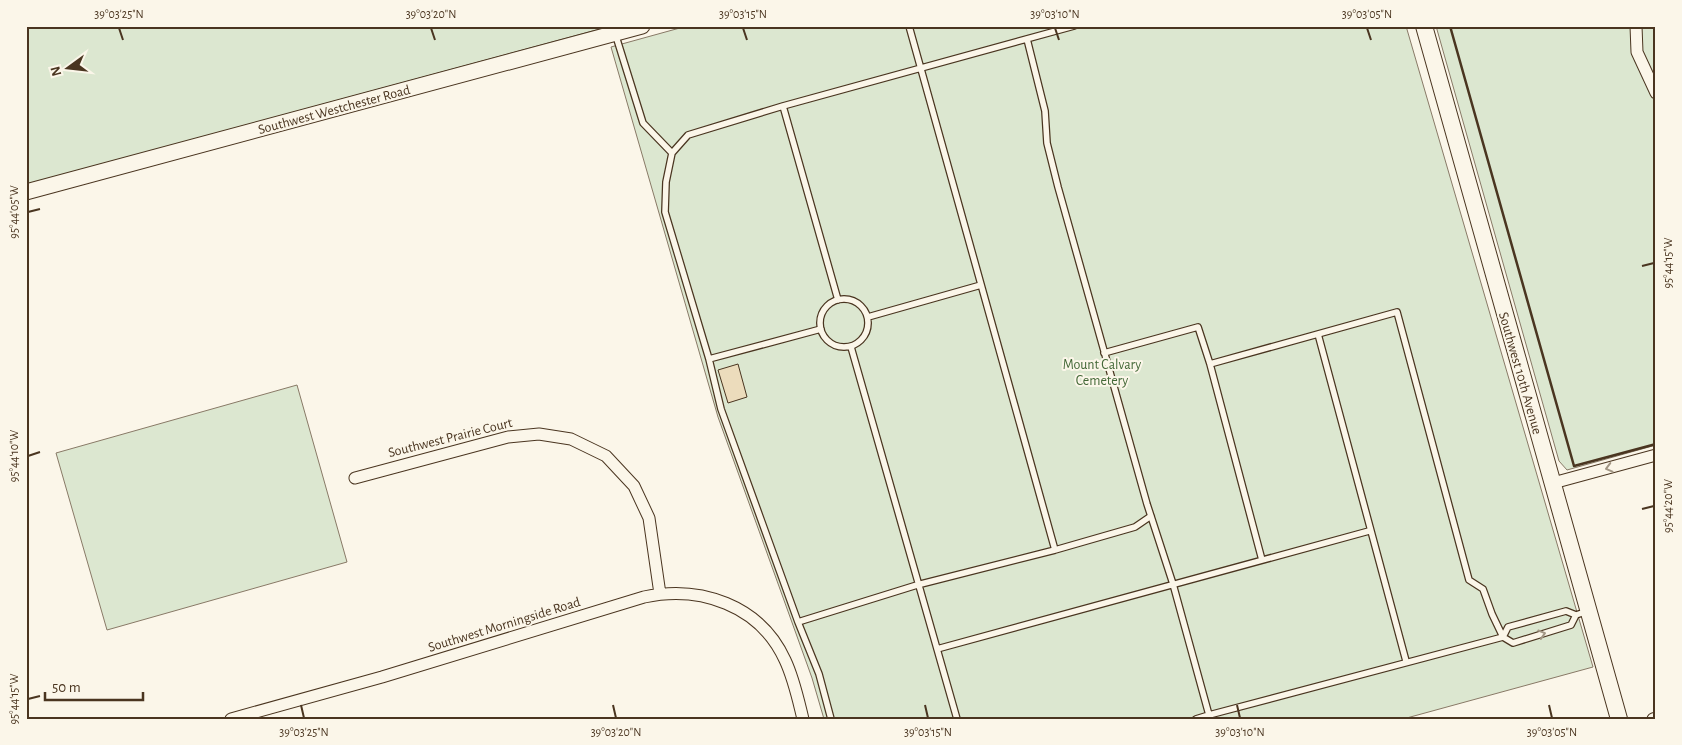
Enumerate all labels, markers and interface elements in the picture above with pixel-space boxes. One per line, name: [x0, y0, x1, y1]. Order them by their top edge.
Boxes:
text: 39°03'25"N: [94, 8, 144, 20]
text: 39°03'20"N: [406, 8, 456, 20]
text: 39°03'15"N: [719, 8, 767, 20]
text: 39°03'10"N: [1030, 8, 1080, 20]
text: 39°03'05"N: [1342, 8, 1392, 20]
north arrow: [42, 42, 92, 92]
text: N: [48, 65, 64, 78]
street label: Southwest Westchester Road: [257, 83, 412, 137]
text: 95°44'05"W: [8, 185, 20, 239]
text: 95°44'15"W: [1662, 237, 1674, 289]
street label: Southwest 10th Avenue: [1496, 311, 1544, 436]
park label: Mount Calvary Cemetery: [1063, 358, 1141, 388]
street label: Southwest Prairie Court: [387, 416, 514, 460]
text: 95°44'10"W: [8, 430, 20, 482]
one-way arrow: [1604, 462, 1613, 473]
text: 95°44'20"W: [1662, 479, 1674, 533]
street label: Southwest Morningside Road: [426, 595, 582, 655]
one-way arrow: [1537, 629, 1545, 639]
scale bar: [45, 670, 142, 702]
text: 95°44'15"W: [8, 673, 20, 725]
text: 50 m: [52, 680, 81, 695]
text: 39°03'25"N: [279, 726, 329, 738]
text: 39°03'20"N: [591, 726, 641, 738]
text: 39°03'15"N: [904, 726, 952, 738]
text: 39°03'10"N: [1215, 726, 1265, 738]
text: 39°03'05"N: [1527, 726, 1577, 738]

